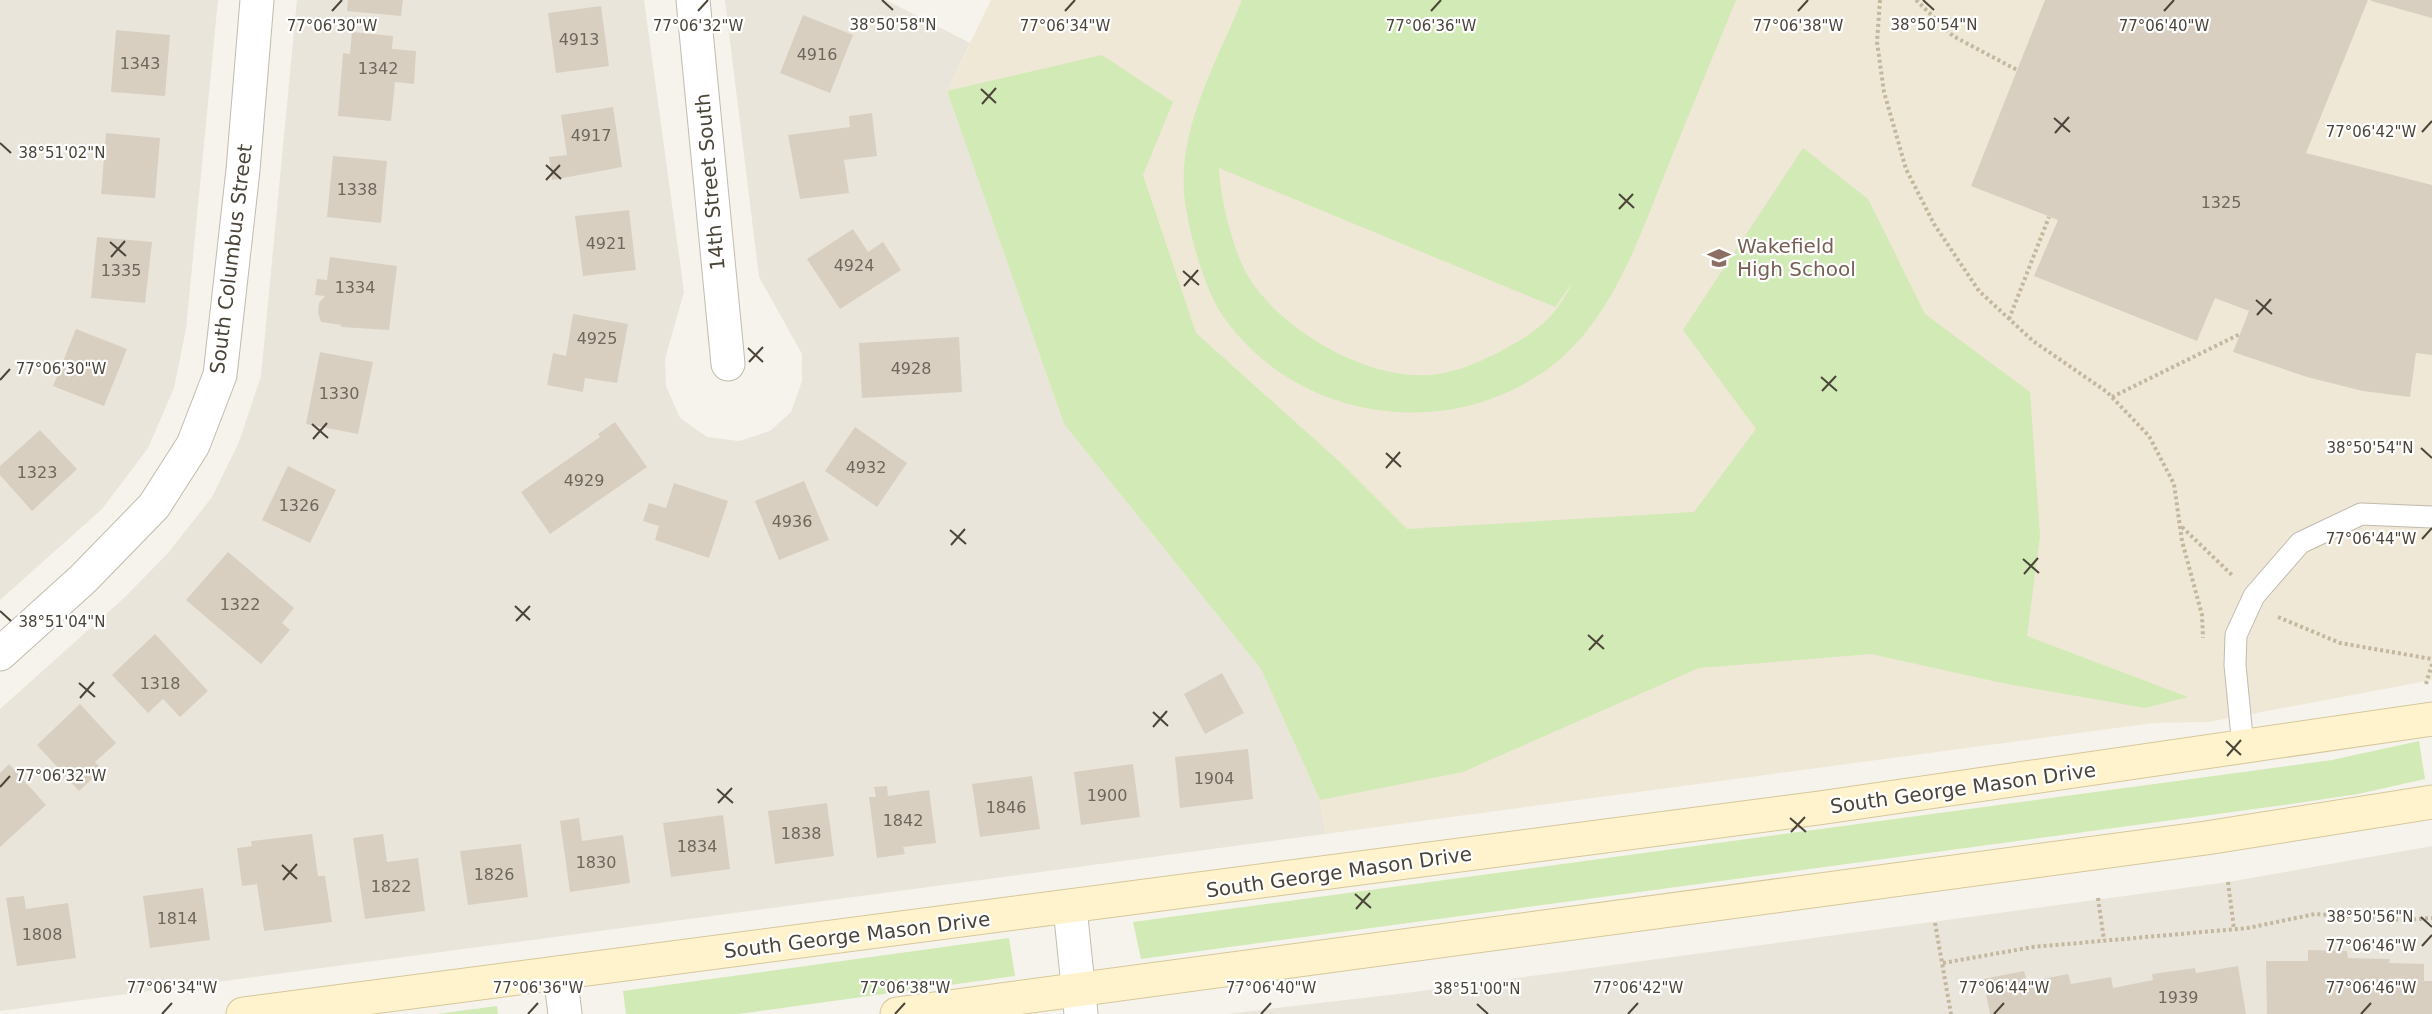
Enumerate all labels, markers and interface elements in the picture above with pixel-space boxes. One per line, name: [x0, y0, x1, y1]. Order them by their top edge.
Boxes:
text: 38°50'58"N: [849, 16, 937, 34]
text: 38°50'54"N: [1890, 16, 1978, 34]
text: 77°06'30"W: [287, 17, 377, 35]
text: 77°06'32"W: [653, 17, 743, 35]
text: 77°06'34"W: [1020, 17, 1110, 35]
text: 77°06'36"W: [1386, 17, 1476, 35]
text: 77°06'38"W: [1753, 17, 1843, 35]
text: 77°06'40"W: [2119, 17, 2209, 35]
house number: 4913: [559, 30, 599, 49]
house number: 4916: [797, 45, 837, 64]
house number: 1343: [120, 54, 160, 73]
house number: 1342: [358, 59, 398, 78]
street label: 14th Street South: [690, 93, 730, 271]
text: 77°06'42"W: [2326, 123, 2416, 141]
house number: 4917: [571, 126, 611, 145]
street label: South Columbus Street: [205, 143, 257, 375]
text: 38°51'02"N: [18, 144, 106, 162]
house number: 1338: [337, 180, 377, 199]
house number: 1325: [2201, 193, 2241, 212]
house number: 4921: [586, 234, 626, 253]
place label: Wakefield High School: [1737, 234, 1856, 281]
school or university icon: Wakefield High School: [1706, 245, 1732, 271]
house number: 4924: [834, 256, 874, 275]
house number: 1335: [101, 261, 141, 280]
house number: 1334: [335, 278, 375, 297]
house number: 4925: [577, 329, 617, 348]
house number: 4928: [891, 359, 931, 378]
text: 77°06'30"W: [16, 360, 106, 378]
house number: 1330: [319, 384, 359, 403]
text: 38°50'54"N: [2326, 439, 2414, 457]
house number: 4932: [846, 458, 886, 477]
house number: 1323: [17, 463, 57, 482]
house number: 4929: [564, 471, 604, 490]
house number: 1326: [279, 496, 319, 515]
house number: 4936: [772, 512, 812, 531]
text: 77°06'44"W: [2326, 530, 2416, 548]
house number: 1322: [220, 595, 260, 614]
text: 38°51'04"N: [18, 613, 106, 631]
house number: 1318: [140, 674, 180, 693]
street label: South George Mason Drive: [1828, 757, 2098, 819]
text: 77°06'32"W: [16, 767, 106, 785]
house number: 1904: [1194, 769, 1234, 788]
house number: 1900: [1087, 786, 1127, 805]
house number: 1846: [986, 798, 1026, 817]
house number: 1842: [883, 811, 923, 830]
house number: 1838: [781, 824, 821, 843]
house number: 1834: [677, 837, 717, 856]
street label: South George Mason Drive: [1204, 841, 1474, 903]
house number: 1830: [576, 853, 616, 872]
house number: 1826: [474, 865, 514, 884]
house number: 1822: [371, 877, 411, 896]
street label: South George Mason Drive: [722, 907, 992, 963]
text: 38°50'56"N: [2326, 908, 2414, 926]
house number: 1814: [157, 909, 197, 928]
house number: 1808: [22, 925, 62, 944]
text: 77°06'46"W: [2326, 937, 2416, 955]
text: 77°06'34"W: [127, 979, 217, 997]
text: 77°06'36"W: [493, 979, 583, 997]
text: 77°06'38"W: [860, 979, 950, 997]
text: 77°06'40"W: [1226, 979, 1316, 997]
text: 77°06'42"W: [1593, 979, 1683, 997]
text: 77°06'44"W: [1959, 979, 2049, 997]
text: 77°06'46"W: [2326, 979, 2416, 997]
text: 38°51'00"N: [1433, 980, 1521, 998]
house number: 1939: [2158, 988, 2198, 1007]

